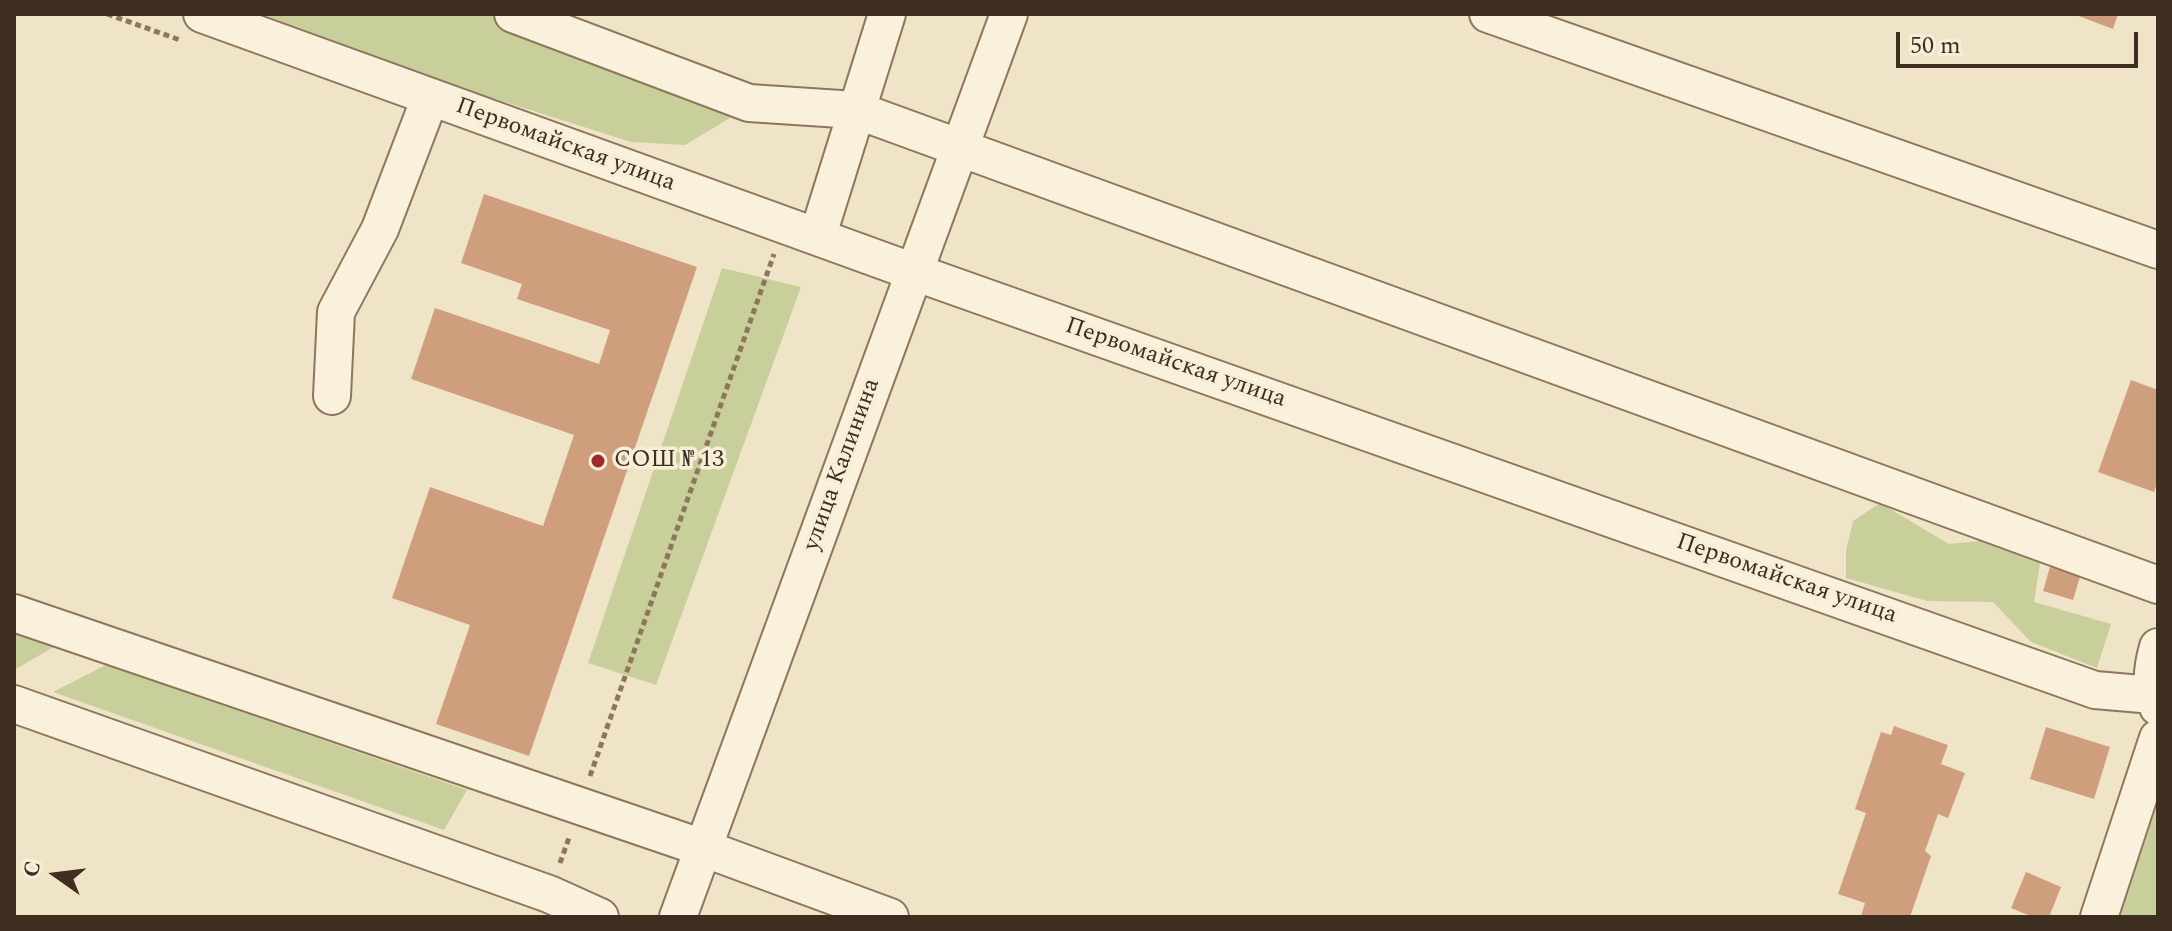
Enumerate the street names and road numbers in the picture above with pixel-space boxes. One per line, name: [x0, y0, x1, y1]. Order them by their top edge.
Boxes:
street label: Первомайская улица: [451, 93, 679, 199]
street label: Первомайская улица: [1061, 313, 1289, 415]
street label: улица Калинина: [798, 375, 888, 555]
street label: Первомайская улица: [1672, 529, 1900, 631]

